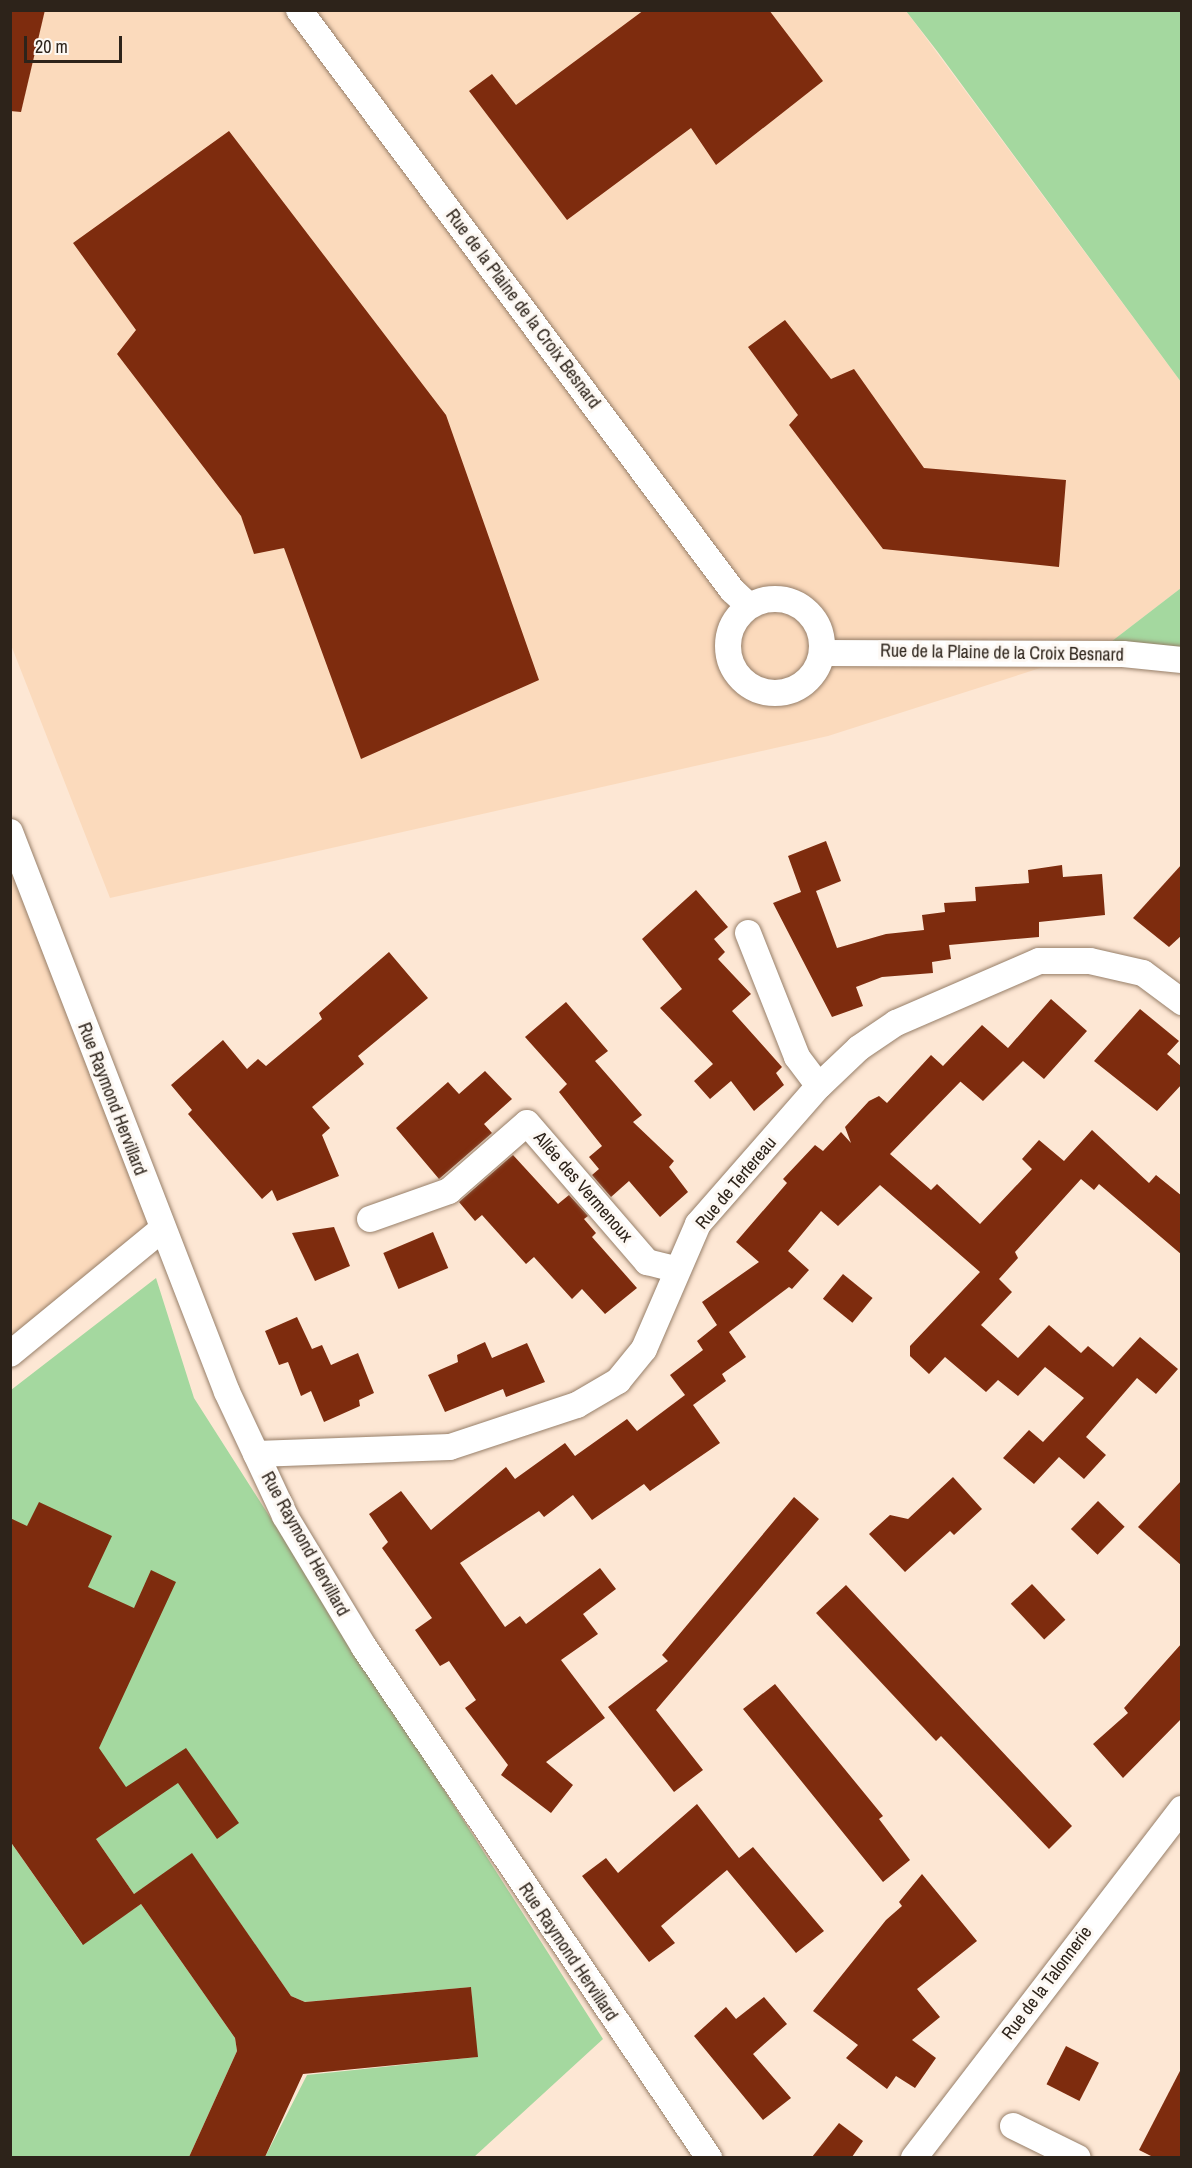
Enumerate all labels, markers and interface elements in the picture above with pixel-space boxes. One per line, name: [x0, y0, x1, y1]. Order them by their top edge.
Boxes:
scale bar: [27, 24, 124, 62]
text: 20 m: [35, 34, 68, 59]
street label: Rue de la Plaine de la Croix Besnard: [441, 205, 605, 413]
street label: Rue de la Plaine de la Croix Besnard: [880, 640, 1124, 666]
street label: Rue Raymond Hervillard: [73, 1020, 151, 1178]
street label: Allée des Vermenoux: [529, 1127, 637, 1247]
street label: Rue de Tertereau: [691, 1132, 781, 1234]
street label: Rue Raymond Hervillard: [256, 1468, 354, 1620]
street label: Rue Raymond Hervillard: [514, 1879, 622, 2025]
street label: Rue de la Talonnerie: [997, 1922, 1097, 2044]

